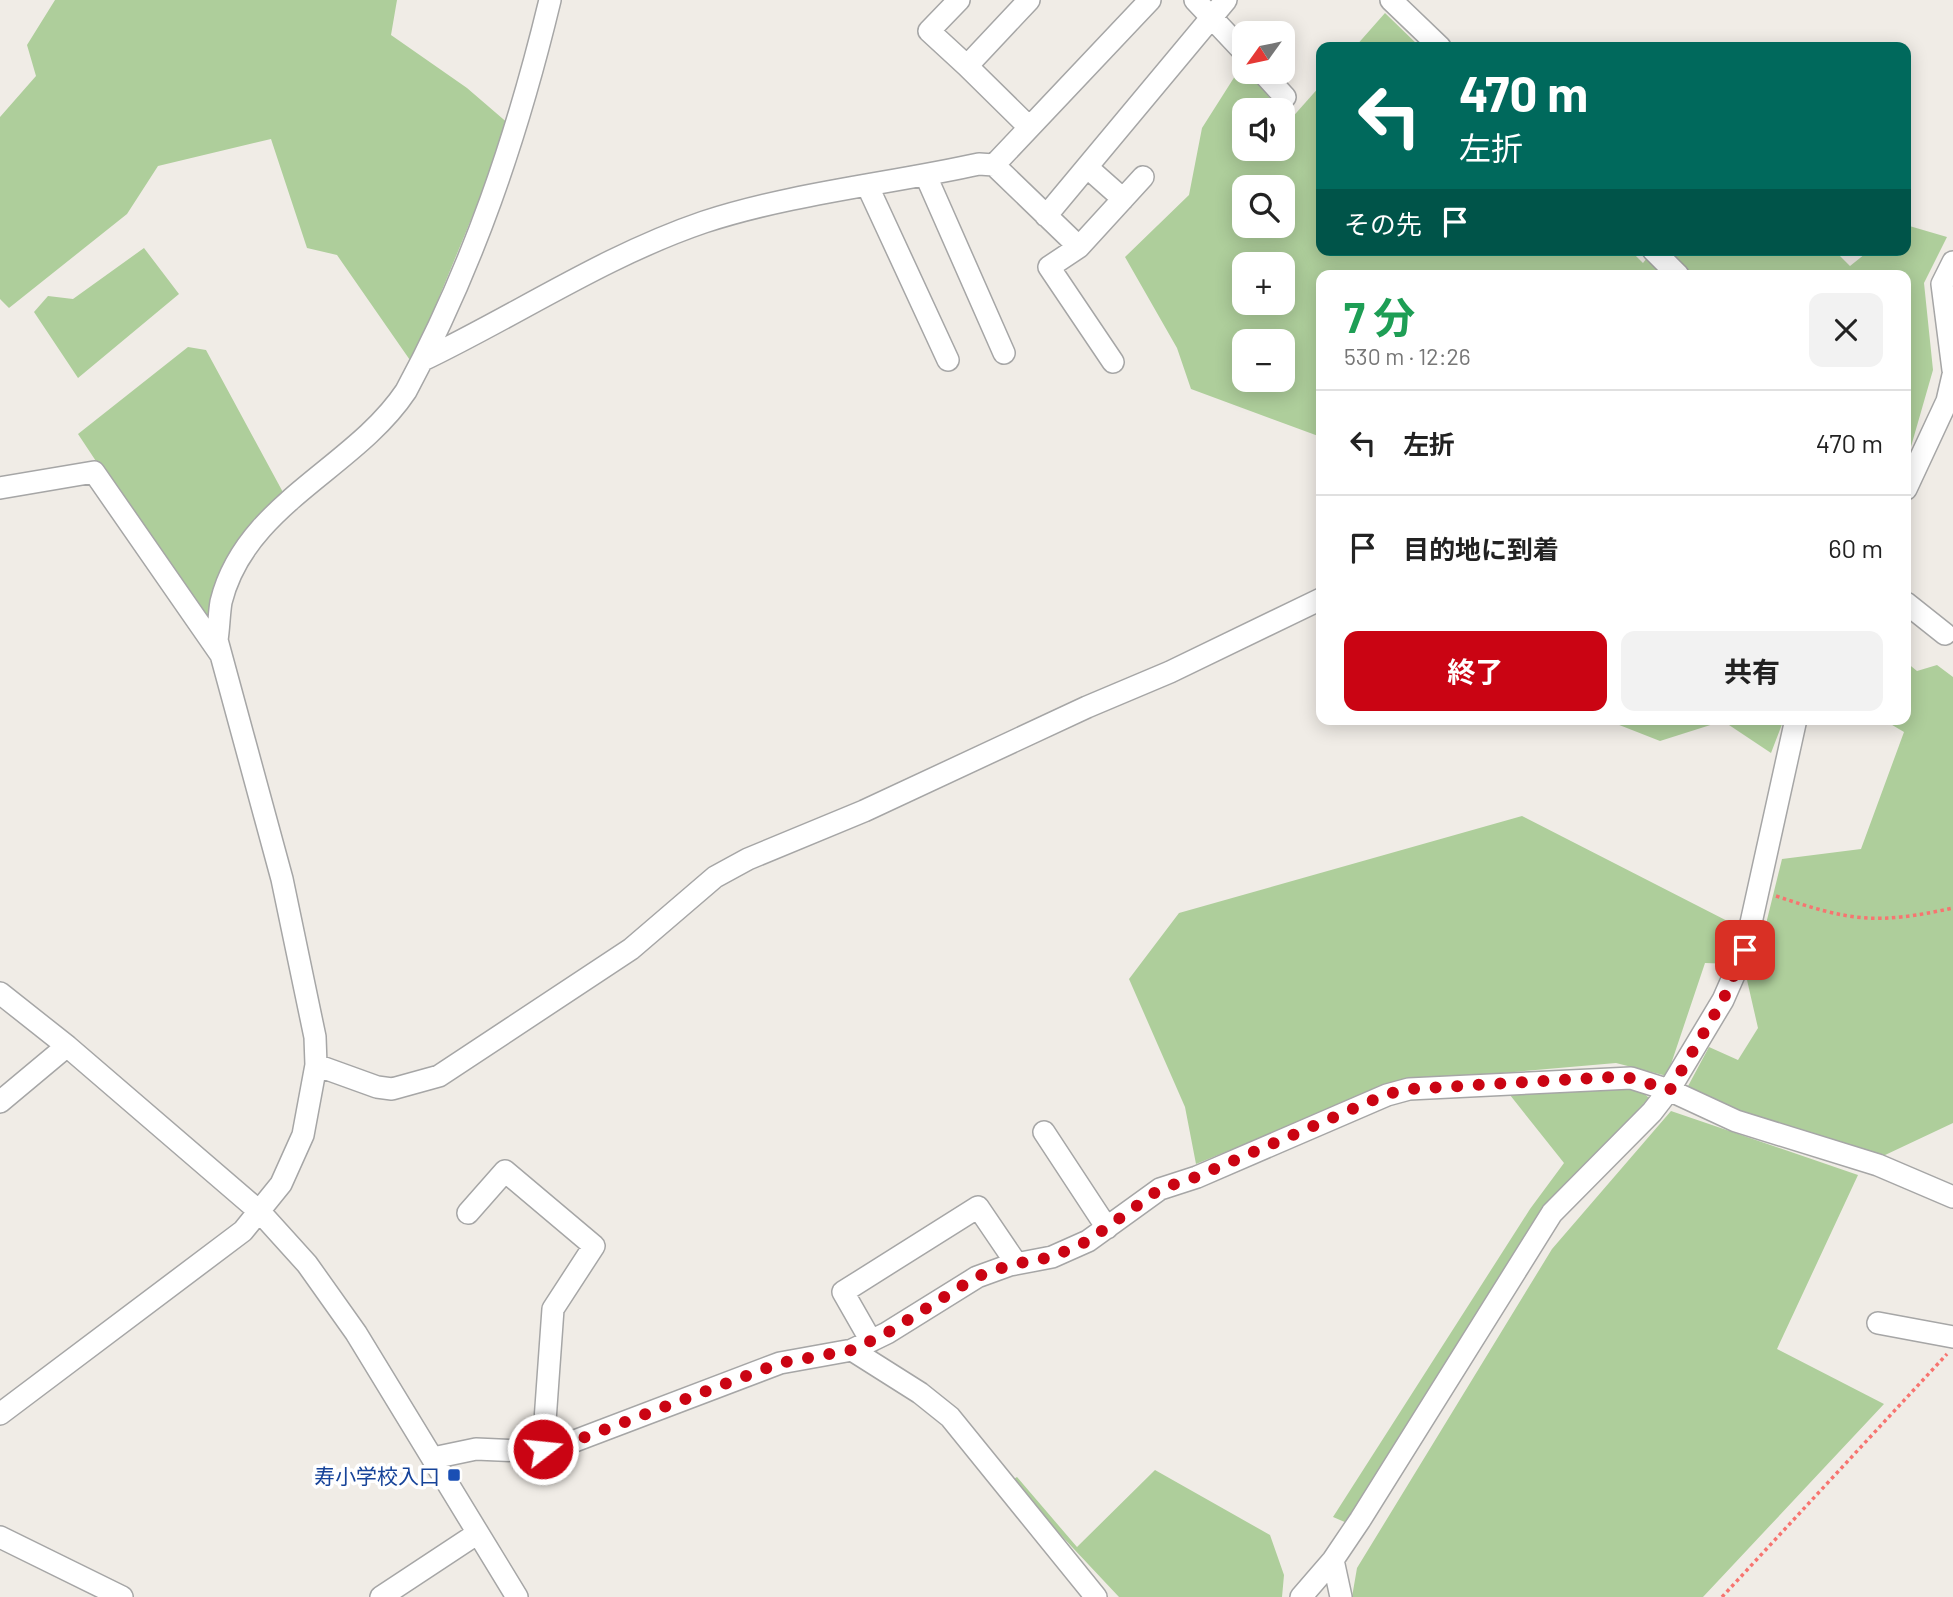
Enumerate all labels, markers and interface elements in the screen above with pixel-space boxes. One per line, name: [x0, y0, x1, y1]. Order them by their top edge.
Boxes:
north arrow: [1232, 21, 1295, 84]
map controls: [1232, 21, 1295, 392]
text: 470 m: [1459, 63, 1588, 122]
icon: left: [1344, 70, 1435, 161]
button: sound: [1232, 98, 1295, 161]
text: 左折: [1459, 128, 1523, 166]
button: search: [1232, 175, 1295, 238]
icon: arrive: [1436, 203, 1474, 241]
text: その先: [1344, 208, 1422, 239]
button: +: [1232, 252, 1295, 315]
text: 7 分: [1344, 291, 1415, 341]
button: close: [1809, 293, 1883, 367]
button: −: [1232, 329, 1295, 392]
text: 530 m · 12:26: [1344, 342, 1471, 370]
icon: left: [1344, 424, 1382, 462]
text: 470 m: [1816, 427, 1883, 458]
text: 左折: [1403, 428, 1455, 459]
icon: arrive: [1344, 529, 1382, 567]
text: 60 m: [1828, 532, 1883, 563]
text: 目的地に到着: [1403, 533, 1559, 564]
button: 終了: [1344, 631, 1607, 711]
button: 共有: [1621, 631, 1883, 711]
pin: [1715, 920, 1775, 980]
icon: arrive: [1726, 931, 1764, 969]
position arrow: [506, 1412, 580, 1486]
place label: 寿小学校入口: [314, 1463, 440, 1488]
marker: 寿小学校入口: [446, 1467, 462, 1483]

